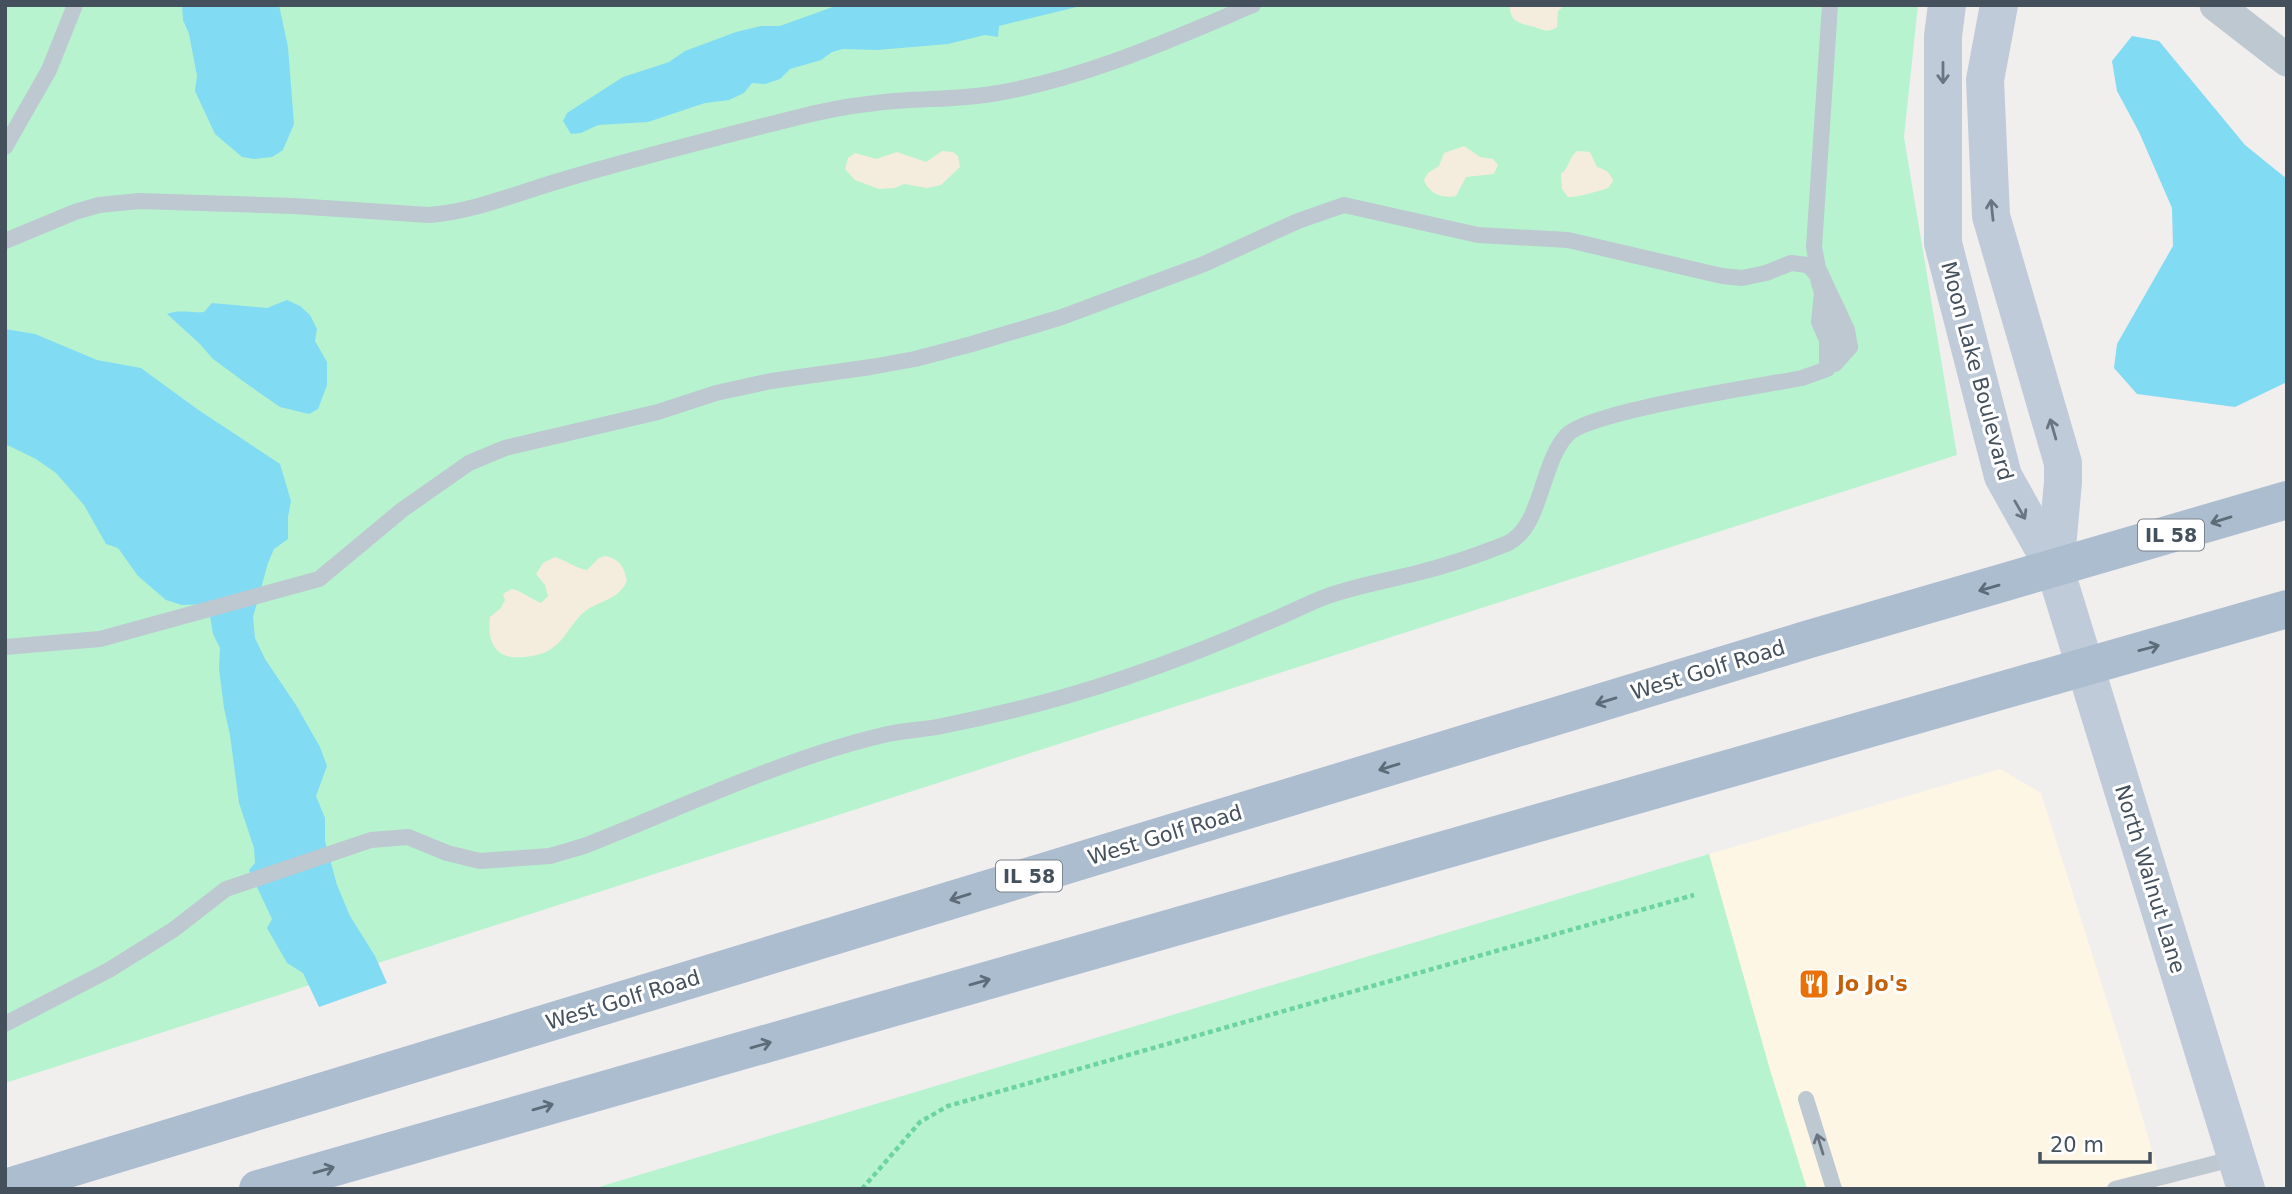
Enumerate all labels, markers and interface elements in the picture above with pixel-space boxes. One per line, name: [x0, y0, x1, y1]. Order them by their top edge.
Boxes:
one-way arrow: [1936, 62, 1950, 85]
one-way arrow: [1985, 199, 1998, 222]
street label: Moon Lake Boulevard: [1936, 259, 2018, 483]
one-way arrow: [2046, 418, 2059, 441]
one-way arrow: [2013, 499, 2027, 519]
one-way arrow: [2211, 514, 2233, 527]
road number: IL 58: [2138, 520, 2204, 550]
one-way arrow: [1978, 582, 2000, 595]
street label: West Golf Road: [1628, 635, 1788, 705]
one-way arrow: [2138, 641, 2160, 654]
one-way arrow: [1596, 695, 1618, 708]
one-way arrow: [1378, 762, 1400, 775]
street label: North Walnut Lane: [2110, 782, 2190, 976]
street label: West Golf Road: [1085, 800, 1245, 870]
road number: IL 58: [996, 860, 1062, 891]
one-way arrow: [949, 892, 971, 905]
street label: West Golf Road: [543, 965, 703, 1035]
restaurant icon: Jo Jo's: [1797, 967, 1831, 1001]
place label: Jo Jo's: [1835, 972, 1908, 996]
one-way arrow: [969, 975, 991, 988]
one-way arrow: [750, 1038, 772, 1051]
one-way arrow: [531, 1100, 553, 1113]
scale bar: [2040, 1120, 2150, 1164]
one-way arrow: [1813, 1133, 1825, 1155]
text: 20 m: [2050, 1133, 2104, 1157]
one-way arrow: [312, 1163, 335, 1176]

